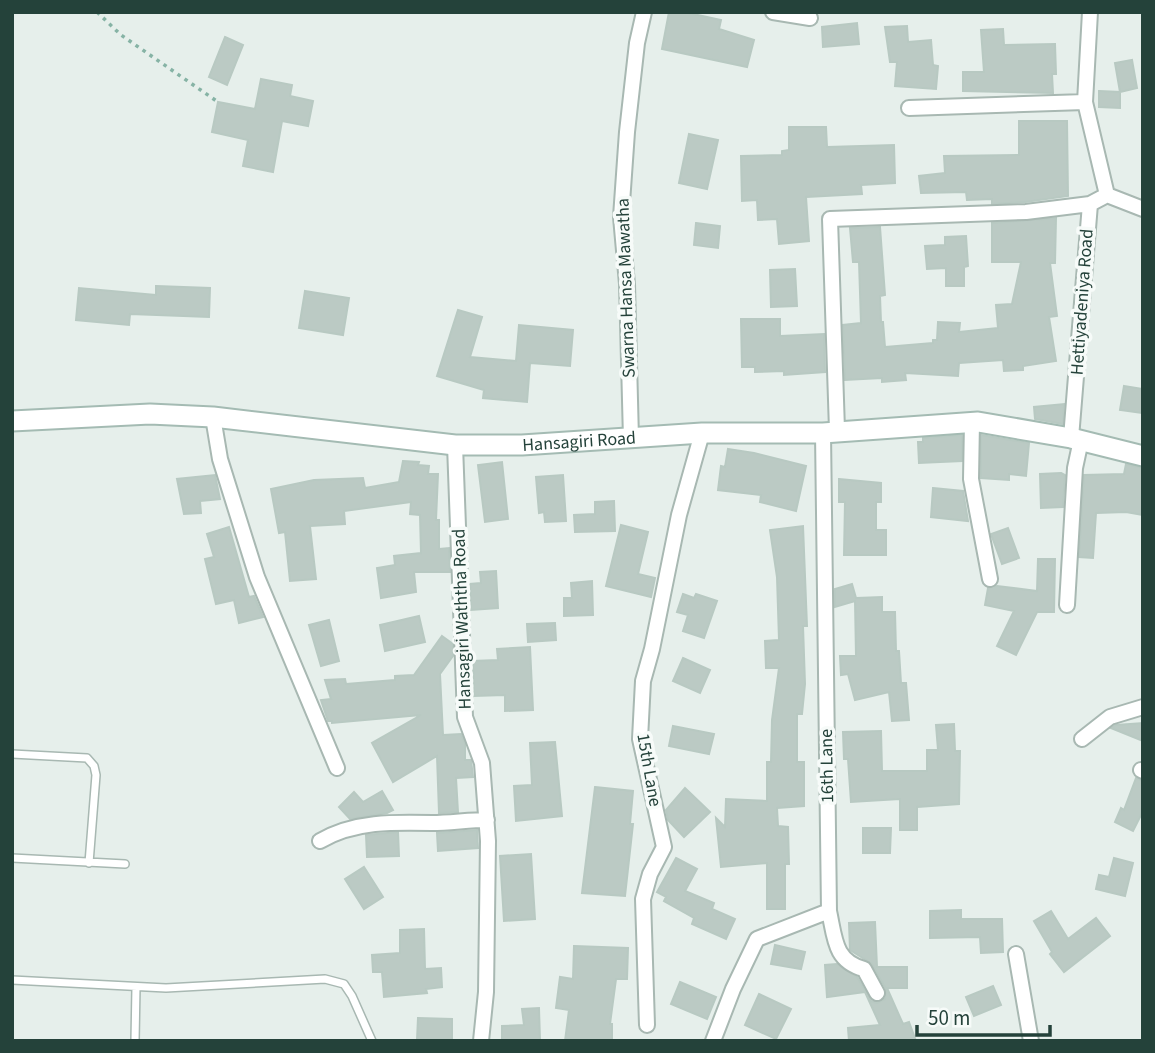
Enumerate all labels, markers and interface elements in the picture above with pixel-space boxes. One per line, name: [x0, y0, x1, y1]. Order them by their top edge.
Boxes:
street label: Swarna Hansa Mawatha: [610, 198, 642, 378]
street label: Hettiyadeniya Road: [1064, 228, 1100, 376]
street label: Hansagiri Road: [521, 425, 637, 457]
street label: Hansagiri Waththa Road: [446, 528, 478, 710]
street label: 16th Lane: [814, 729, 840, 803]
street label: 15th Lane: [630, 731, 668, 809]
scale bar: [917, 993, 1050, 1038]
text: 50 m: [928, 1003, 970, 1033]

